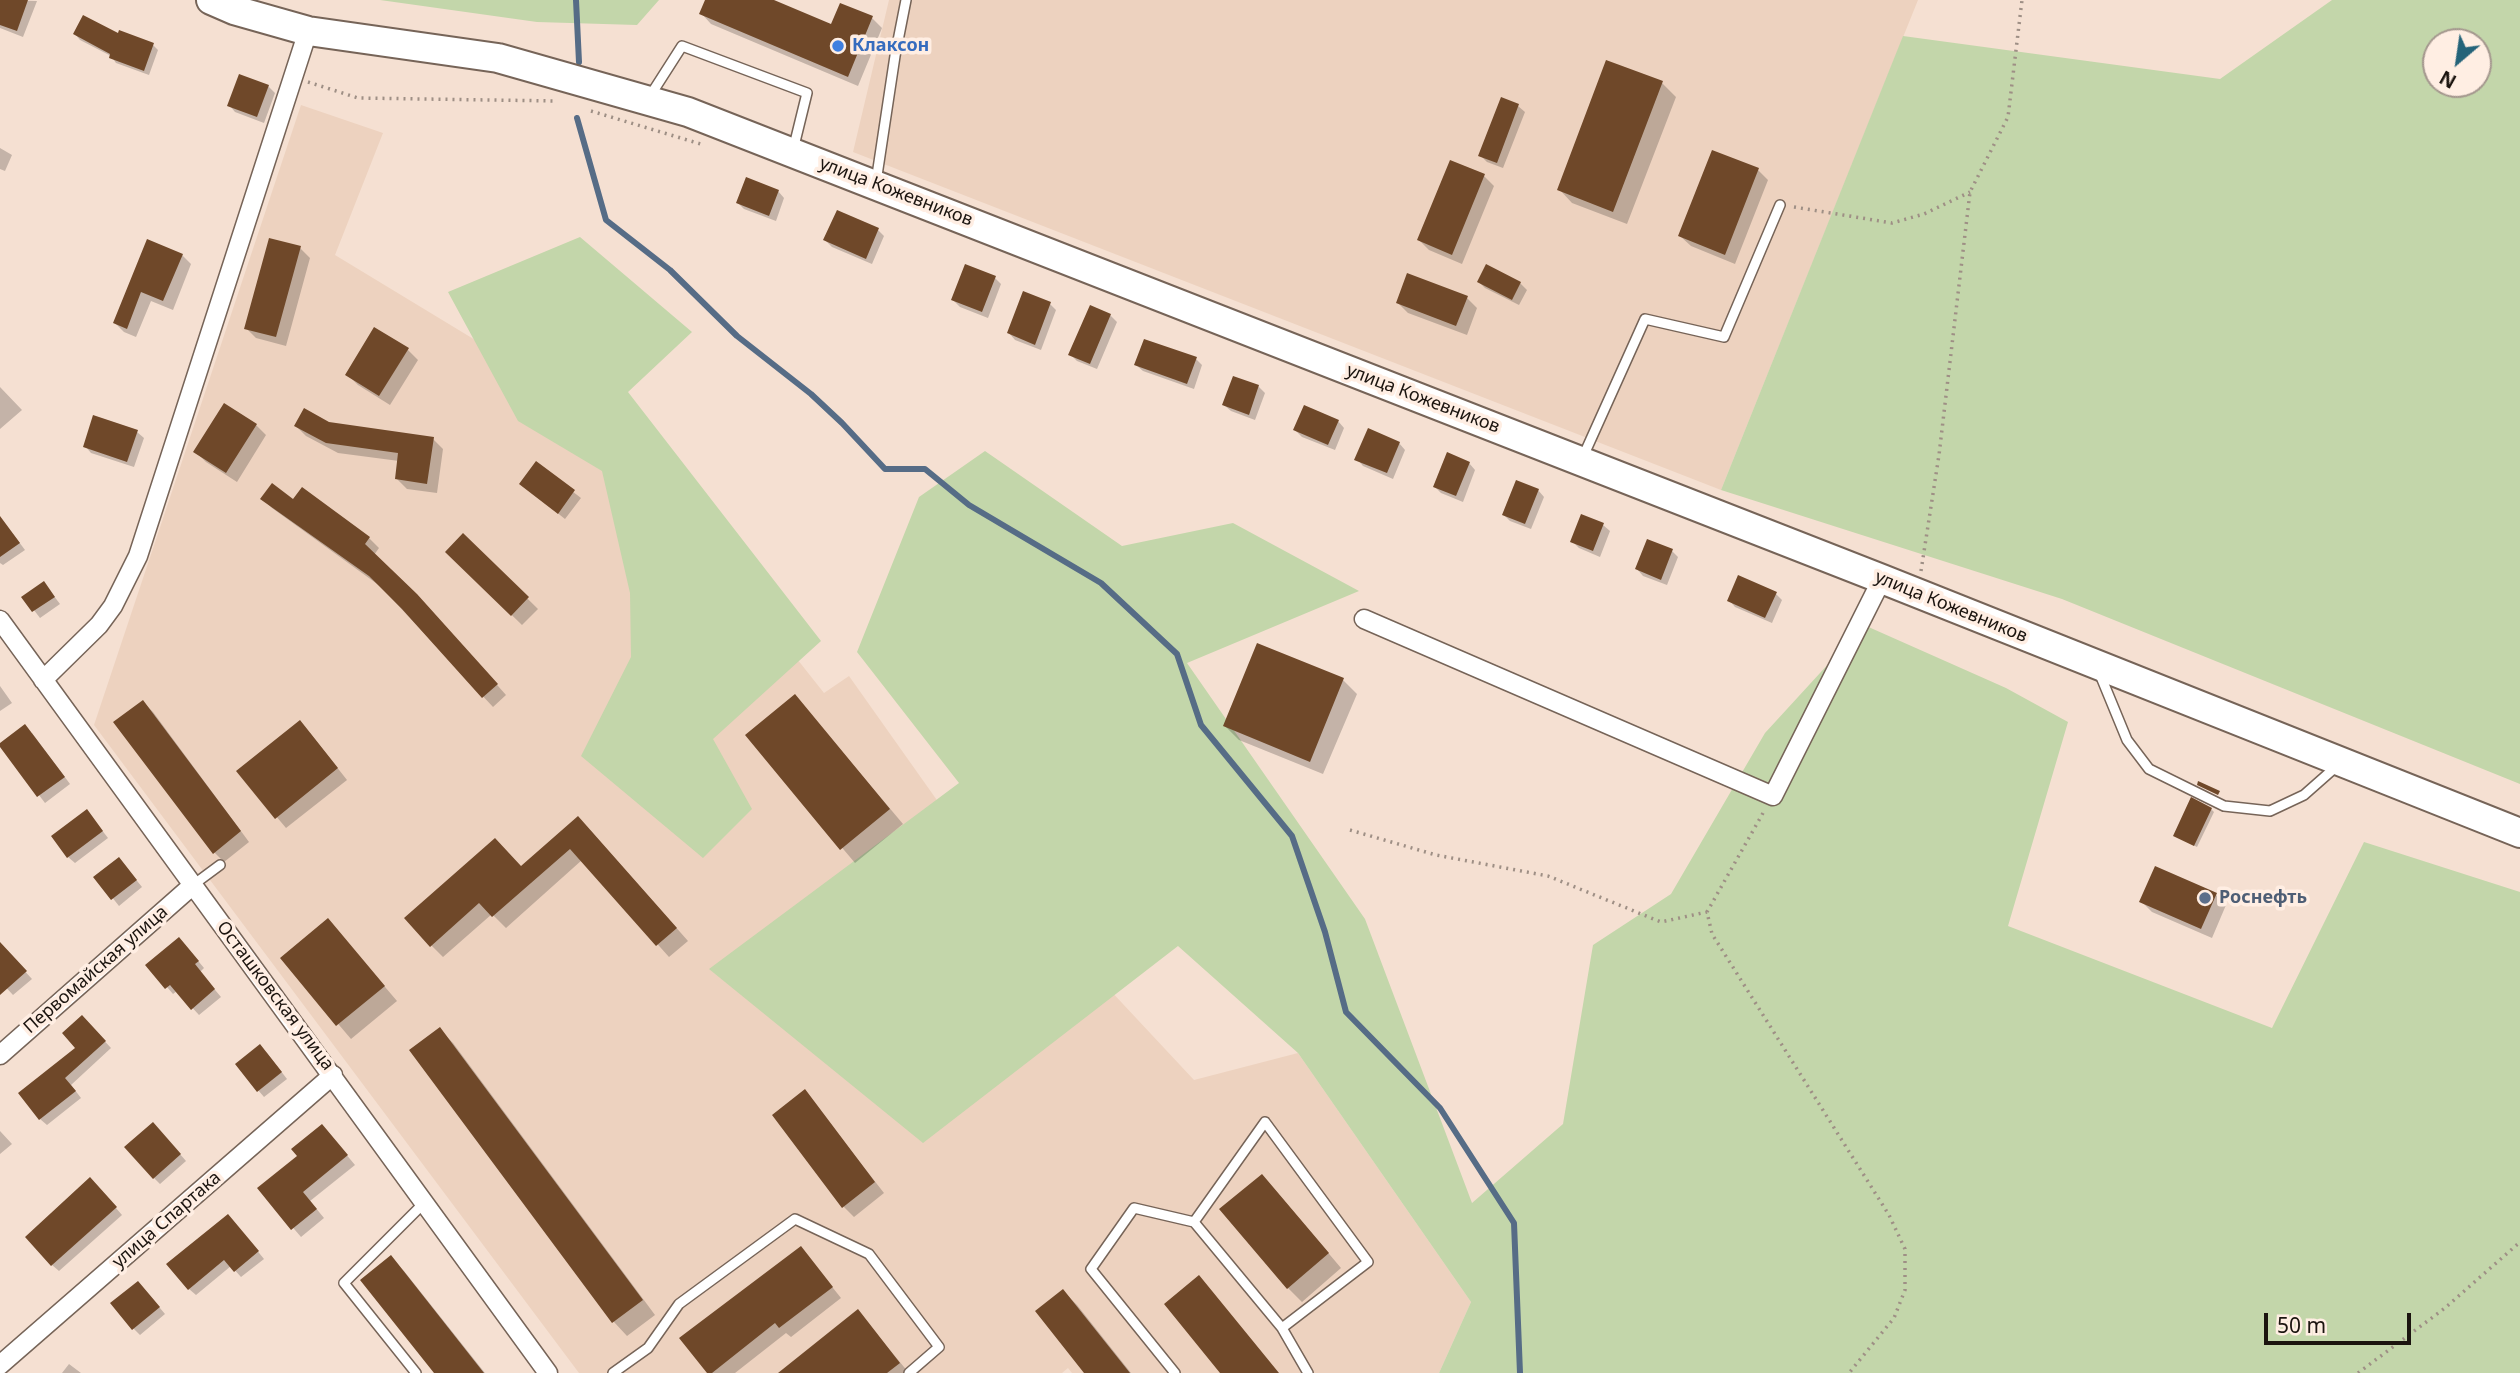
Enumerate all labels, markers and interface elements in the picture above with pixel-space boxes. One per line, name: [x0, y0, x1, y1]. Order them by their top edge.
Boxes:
north arrow: [2422, 28, 2492, 98]
place label: Клаксон: [852, 35, 929, 57]
marker: Клаксон: [830, 38, 846, 54]
text: N: [2435, 65, 2461, 95]
street label: улица Кожевников: [816, 153, 976, 231]
street label: улица Кожевников: [1343, 360, 1503, 438]
street label: улица Кожевников: [1872, 567, 2030, 647]
place label: Роснефть: [2219, 887, 2307, 909]
marker: Роснефть: [2197, 890, 2213, 906]
street label: Первомайская улица: [19, 901, 173, 1039]
street label: Осташковская улица: [212, 917, 338, 1075]
street label: улица Спартака: [108, 1167, 226, 1273]
scale bar: [2268, 1300, 2415, 1344]
text: 50 m: [2277, 1311, 2326, 1339]

